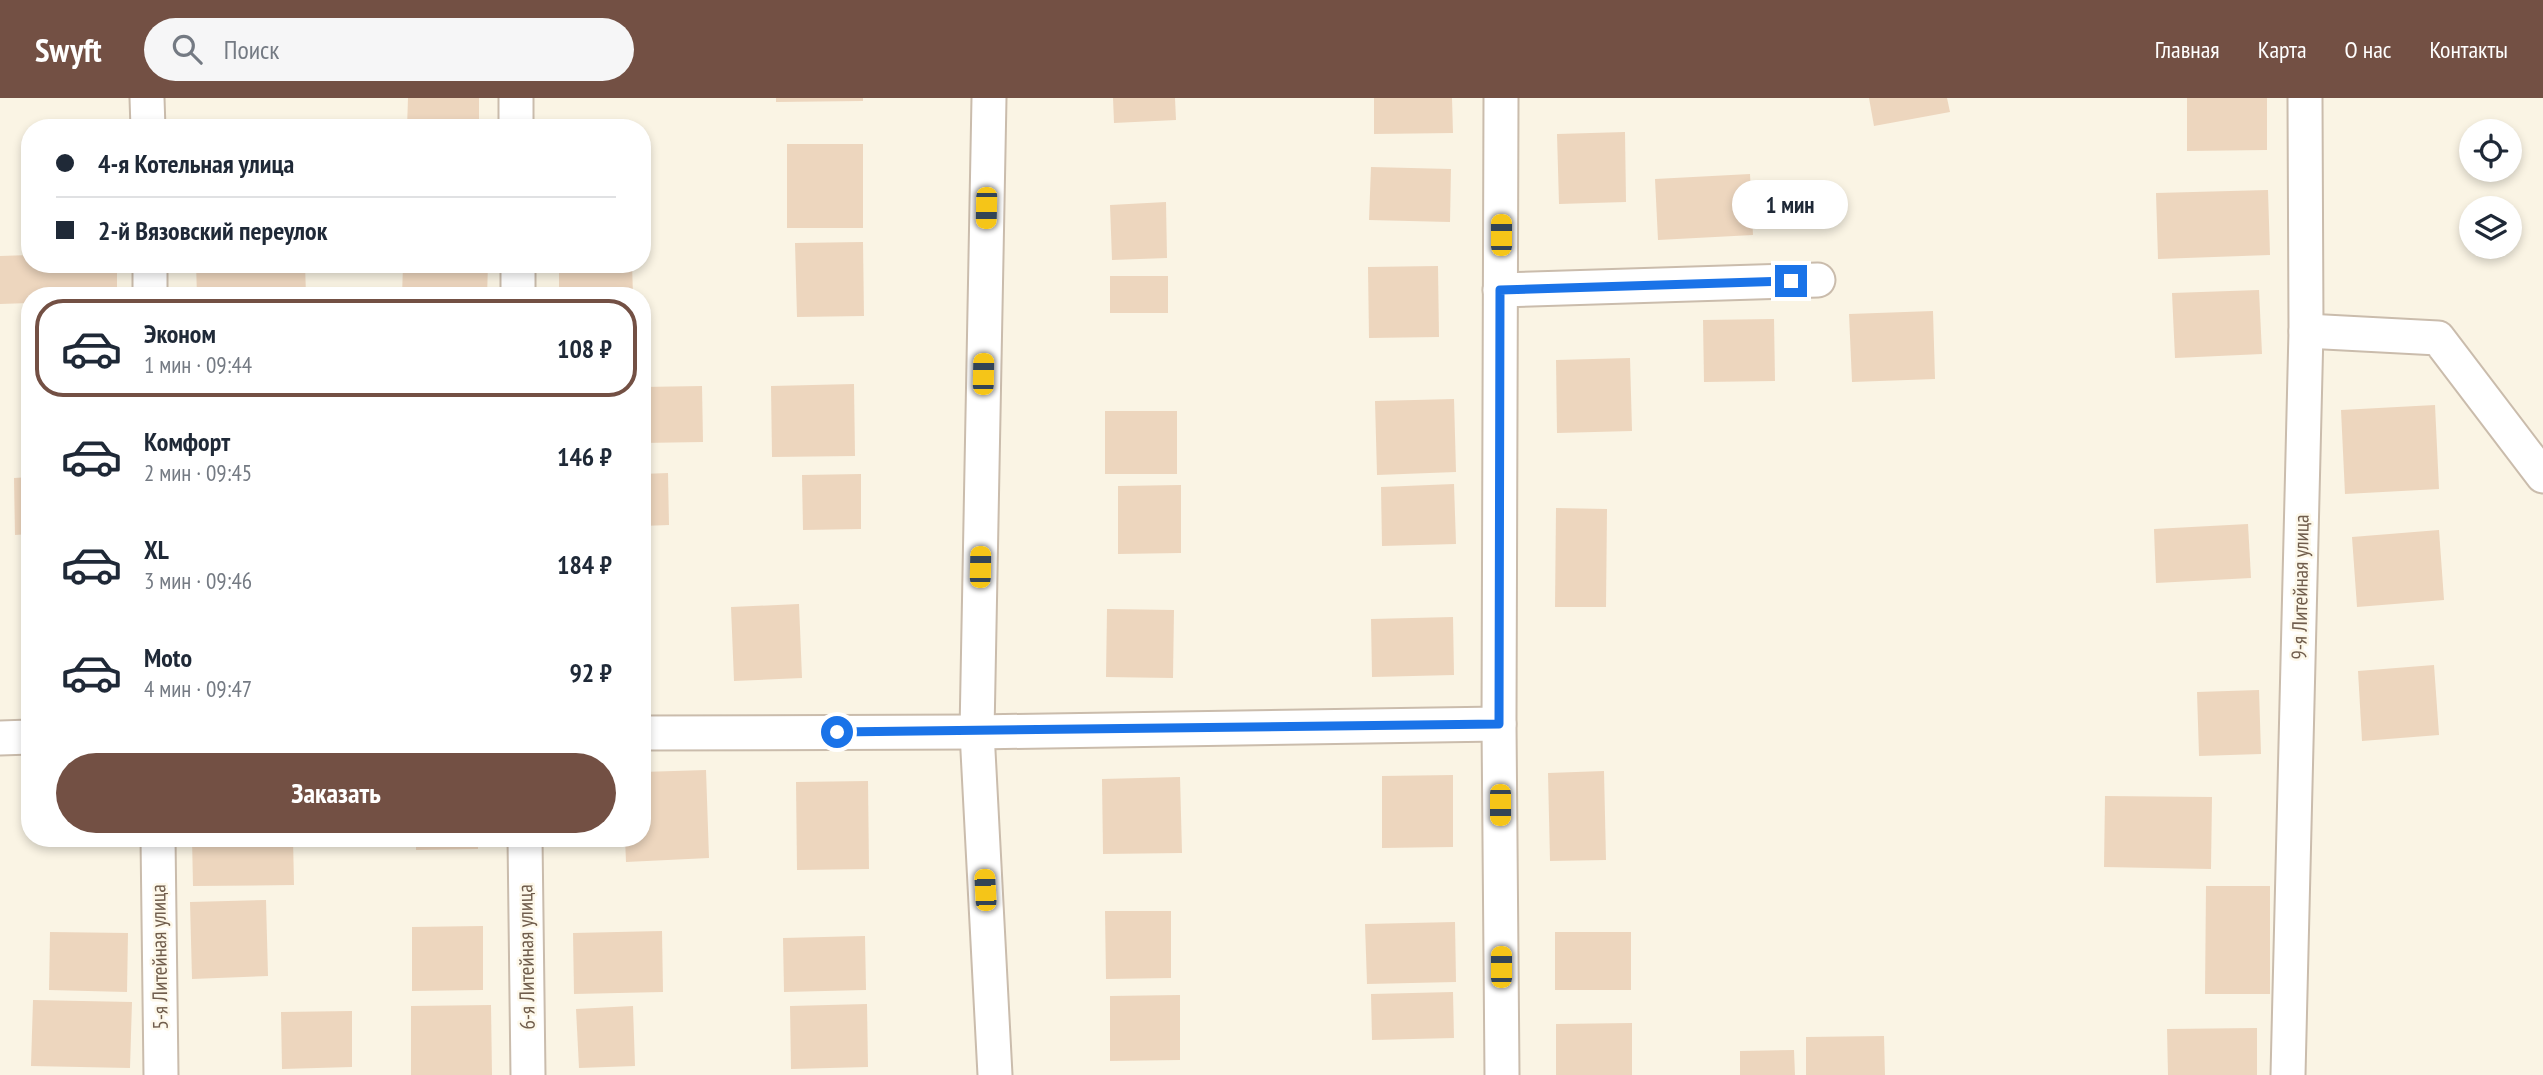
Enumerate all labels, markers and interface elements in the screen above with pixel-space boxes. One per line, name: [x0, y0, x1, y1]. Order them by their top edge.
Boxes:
search box: [144, 18, 634, 81]
text: Swyft: [35, 28, 102, 71]
icon: search: [168, 30, 206, 68]
text: Поиск: [224, 33, 279, 66]
text: Главная: [2155, 34, 2220, 65]
text: Карта: [2258, 34, 2307, 65]
text: О нас: [2345, 34, 2391, 65]
text: Контакты: [2429, 34, 2508, 65]
map controls: [2459, 119, 2522, 259]
button: locate: [2459, 119, 2522, 182]
text: 4-я Котельная улица: [98, 147, 294, 180]
callout: 1 мин: [1733, 180, 1849, 228]
car: [976, 187, 997, 229]
text: 1 мин: [1765, 190, 1815, 219]
button: layers: [2459, 196, 2522, 259]
text: 2-й Вязовский переулок: [98, 214, 327, 247]
car: [1491, 214, 1512, 256]
route end: [1775, 265, 1807, 297]
icon: car: [60, 317, 123, 380]
text: Эконом: [144, 317, 216, 350]
text: 108 ₽: [557, 332, 612, 365]
text: 1 мин · 09:44: [144, 350, 252, 379]
car: [973, 353, 994, 395]
icon: car: [60, 425, 123, 488]
text: Комфорт: [144, 425, 230, 458]
text: 146 ₽: [557, 440, 612, 473]
text: 2 мин · 09:45: [144, 458, 252, 487]
street label: 9-я Литейная улица: [2285, 514, 2315, 660]
icon: car: [60, 533, 123, 596]
text: XL: [144, 533, 169, 566]
car: [970, 546, 991, 588]
text: 184 ₽: [557, 548, 612, 581]
text: 3 мин · 09:46: [144, 566, 252, 595]
icon: car: [60, 641, 123, 704]
text: Moto: [144, 641, 192, 674]
text: 92 ₽: [569, 656, 612, 689]
text: 4 мин · 09:47: [144, 674, 252, 703]
route start: [821, 716, 853, 748]
button: Заказать: [56, 753, 616, 833]
car: [1490, 784, 1511, 826]
car: [974, 868, 997, 912]
street label: 5-я Литейная улица: [144, 884, 174, 1030]
street label: 6-я Литейная улица: [511, 884, 541, 1030]
car: [1491, 946, 1512, 988]

